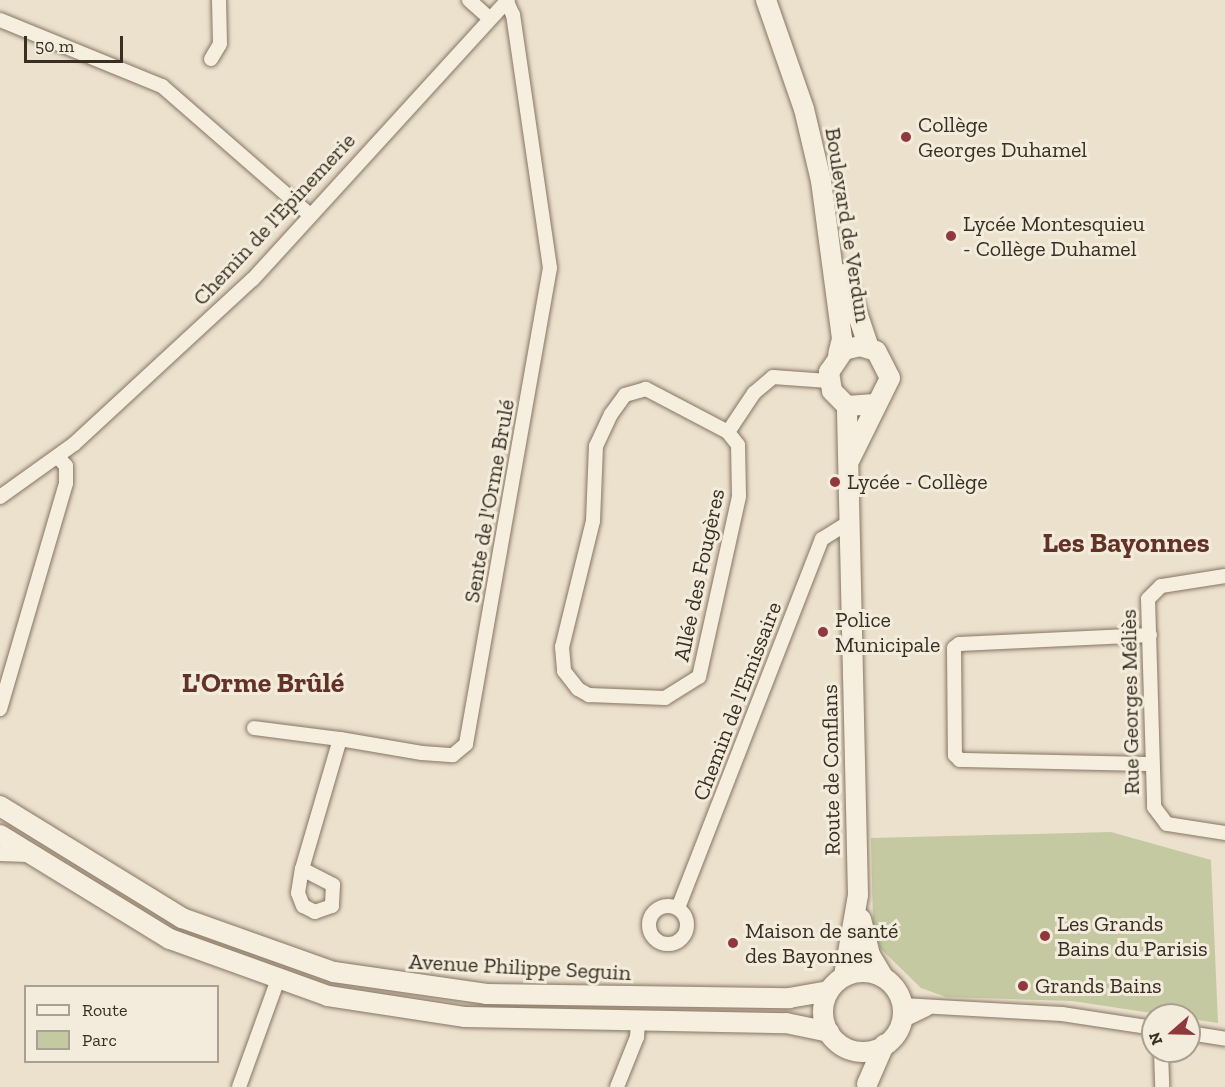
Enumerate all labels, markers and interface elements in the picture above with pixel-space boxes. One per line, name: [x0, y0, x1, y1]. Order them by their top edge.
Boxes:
scale bar: [27, 24, 126, 62]
text: 50 m: [35, 35, 74, 57]
place label: Collège Georges Duhamel: [918, 111, 1087, 162]
street label: Boulevard de Verdun: [820, 125, 876, 325]
street label: Chemin de l'Epinemerie: [187, 127, 361, 311]
marker: Collège Georges Duhamel: [899, 130, 913, 144]
place label: Lycée Montesquieu - Collège Duhamel: [963, 210, 1145, 262]
marker: Lycée Montesquieu - Collège Duhamel: [944, 229, 958, 243]
street label: Sente de l'Orme Brulé: [458, 397, 520, 605]
place label: Lycée - Collège: [847, 469, 988, 495]
marker: Lycée - Collège: [828, 475, 842, 489]
street label: Allée des Fougères: [668, 486, 730, 664]
district label: Les Bayonnes: [1043, 526, 1209, 560]
street label: Chemin de l'Emissaire: [687, 598, 787, 804]
place label: Police Municipale: [835, 606, 940, 658]
street label: Rue Georges Méliès: [1115, 609, 1145, 795]
marker: Police Municipale: [816, 625, 830, 639]
district label: L'Orme Brûlé: [182, 666, 344, 700]
street label: Route de Conflans: [816, 684, 846, 856]
place label: Les Grands Bains du Parisis: [1057, 910, 1208, 962]
place label: Maison de santé des Bayonnes: [745, 917, 898, 968]
marker: Les Grands Bains du Parisis: [1038, 929, 1052, 943]
marker: Maison de santé des Bayonnes: [726, 936, 740, 950]
street label: Avenue Philippe Seguin: [408, 948, 632, 986]
place label: Grands Bains: [1035, 973, 1162, 999]
marker: Grands Bains: [1016, 979, 1030, 993]
legend: [24, 985, 219, 1063]
text: Route: [82, 999, 127, 1021]
north arrow: [1141, 1003, 1201, 1063]
text: Parc: [82, 1029, 117, 1051]
text: N: [1144, 1030, 1167, 1048]

